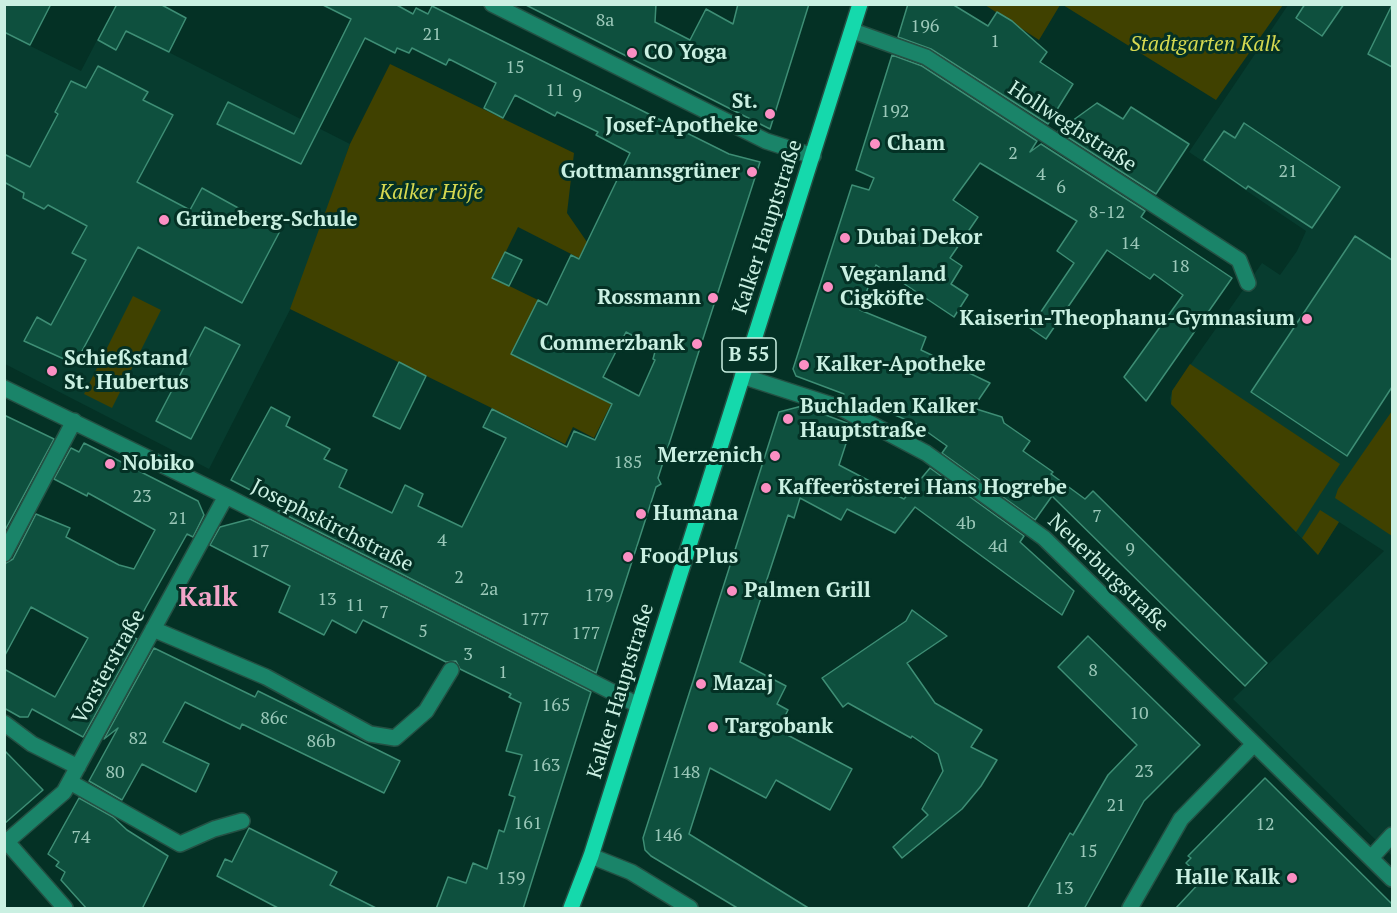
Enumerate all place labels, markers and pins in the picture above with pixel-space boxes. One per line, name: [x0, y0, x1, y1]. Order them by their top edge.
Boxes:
place label: CO Yoga: [644, 40, 727, 66]
marker: CO Yoga: [625, 46, 639, 60]
place label: St. Josef-Apotheke: [605, 89, 758, 139]
marker: St. Josef-Apotheke: [763, 107, 777, 121]
place label: Cham: [887, 131, 945, 157]
marker: Cham: [868, 137, 882, 151]
place label: Gottmannsgrüner: [561, 159, 740, 185]
marker: Gottmannsgrüner: [745, 165, 759, 179]
place label: Grüneberg-Schule: [176, 207, 358, 233]
marker: Grüneberg-Schule: [157, 213, 171, 227]
place label: Dubai Dekor: [857, 225, 982, 251]
marker: Dubai Dekor: [838, 231, 852, 245]
place label: Veganland Cigköfte: [840, 262, 946, 312]
marker: Veganland Cigköfte: [821, 280, 835, 294]
place label: Rossmann: [597, 285, 701, 311]
marker: Rossmann: [706, 291, 720, 305]
place label: Kaiserin-Theophanu-Gymnasium: [960, 306, 1295, 332]
marker: Kaiserin-Theophanu-Gymnasium: [1300, 312, 1314, 326]
place label: Commerzbank: [540, 331, 685, 357]
marker: Commerzbank: [690, 337, 704, 351]
place label: Schießstand St. Hubertus: [64, 346, 189, 396]
place label: Kalker-Apotheke: [816, 352, 986, 378]
marker: Kalker-Apotheke: [797, 358, 811, 372]
marker: Schießstand St. Hubertus: [45, 364, 59, 378]
place label: Buchladen Kalker Hauptstraße: [800, 394, 978, 444]
marker: Buchladen Kalker Hauptstraße: [781, 412, 795, 426]
place label: Merzenich: [657, 443, 763, 469]
marker: Merzenich: [768, 449, 782, 463]
place label: Nobiko: [122, 451, 194, 477]
marker: Nobiko: [103, 457, 117, 471]
place label: Kaffeerösterei Hans Hogrebe: [778, 475, 1067, 501]
marker: Kaffeerösterei Hans Hogrebe: [759, 481, 773, 495]
place label: Humana: [653, 501, 739, 527]
marker: Humana: [634, 507, 648, 521]
place label: Food Plus: [640, 544, 738, 570]
marker: Food Plus: [621, 550, 635, 564]
place label: Palmen Grill: [744, 578, 871, 604]
marker: Palmen Grill: [725, 584, 739, 598]
place label: Mazaj: [713, 671, 773, 697]
marker: Mazaj: [694, 677, 708, 691]
place label: Targobank: [725, 714, 833, 740]
marker: Targobank: [706, 720, 720, 734]
place label: Halle Kalk: [1175, 865, 1280, 891]
marker: Halle Kalk: [1285, 871, 1299, 885]

